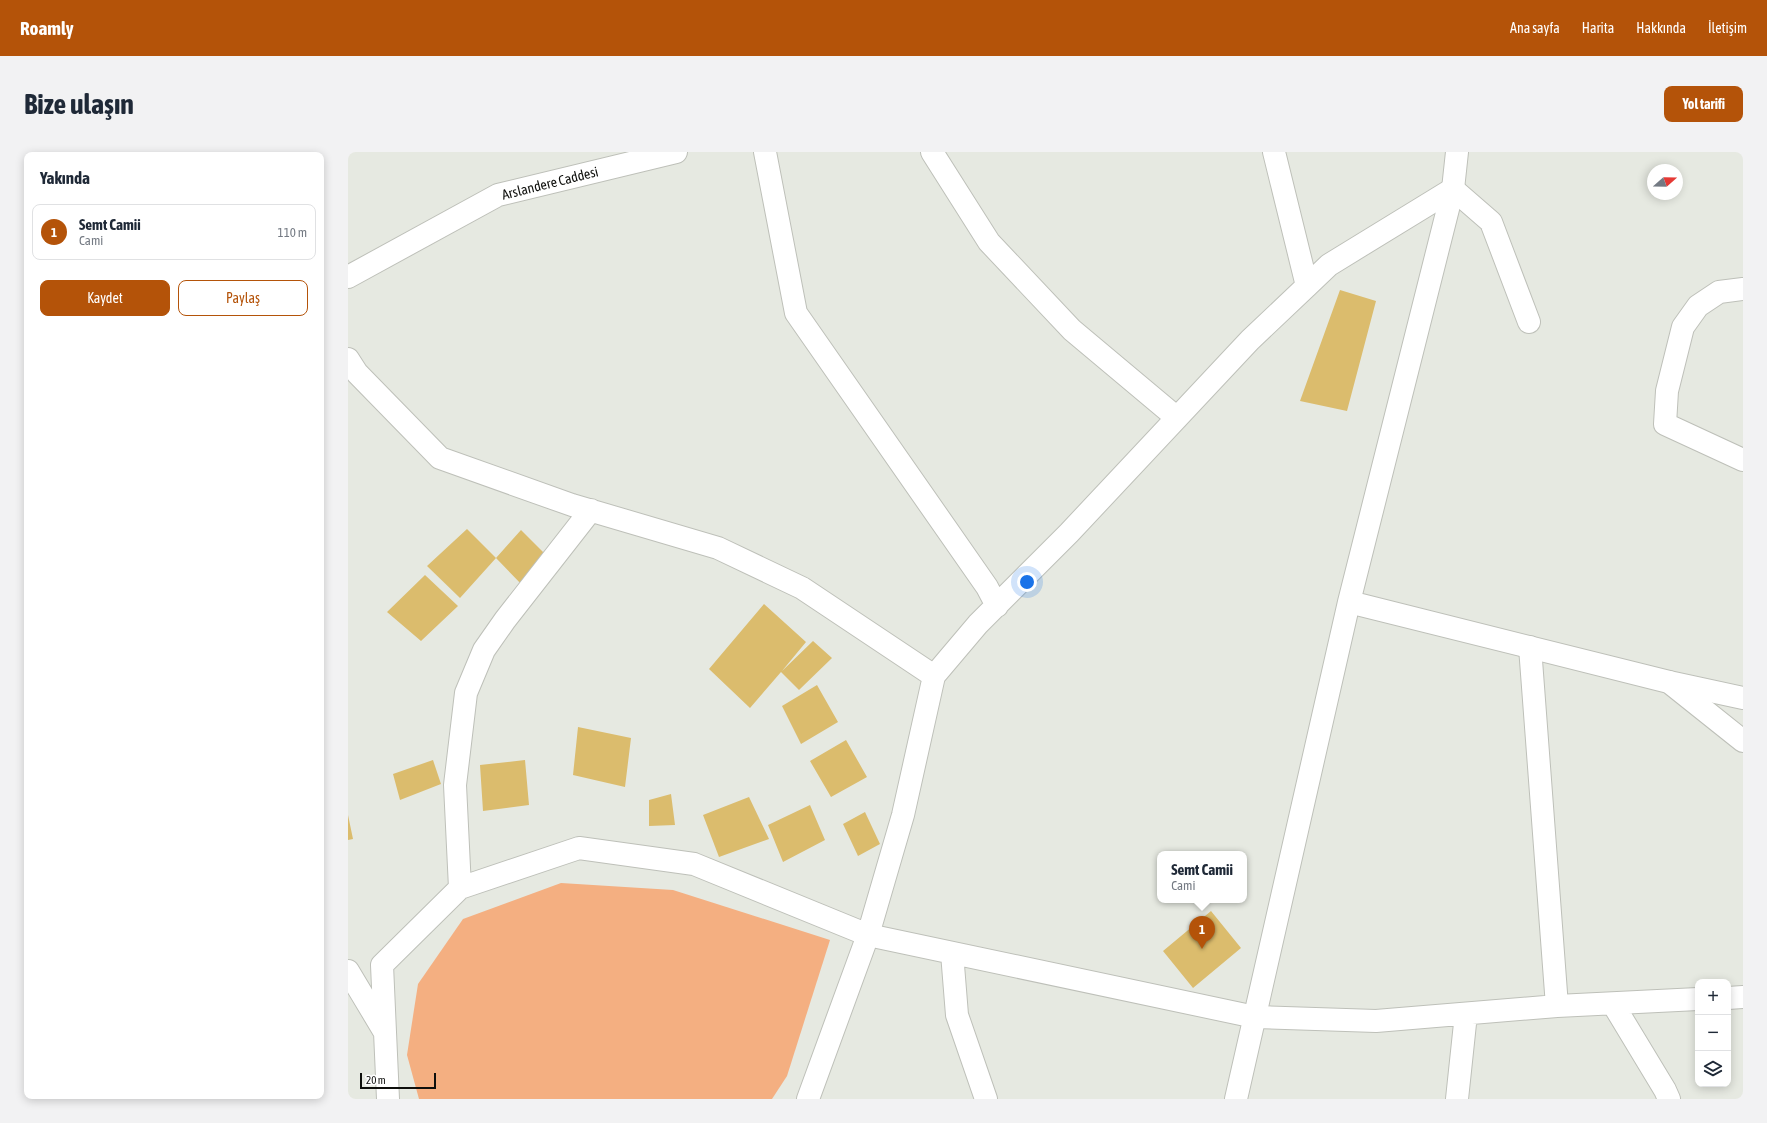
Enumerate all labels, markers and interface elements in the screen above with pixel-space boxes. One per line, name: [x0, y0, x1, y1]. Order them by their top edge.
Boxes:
text: Roamly: [20, 17, 74, 39]
text: Ana sayfa: [1510, 20, 1560, 36]
text: Harita: [1582, 20, 1614, 36]
text: Hakkında: [1636, 20, 1686, 36]
text: İletişim: [1708, 20, 1747, 36]
button: Yol tarifi: [1664, 86, 1743, 122]
text: Bize ulaşın: [24, 88, 134, 120]
street label: Arslandere Caddesi: [500, 163, 600, 203]
north arrow: [1647, 164, 1683, 200]
text: Yakında: [40, 168, 90, 188]
text: Semt Camii: [79, 216, 141, 233]
text: 1: [51, 225, 57, 240]
text: 110 m: [278, 225, 307, 240]
text: Cami: [79, 233, 103, 248]
button: Kaydet: [40, 280, 170, 316]
button: Paylaş: [178, 280, 308, 316]
your location: [1017, 572, 1037, 592]
popup: [1157, 851, 1247, 903]
text: Semt Camii: [1171, 861, 1233, 878]
text: Cami: [1171, 878, 1195, 893]
pin: 1: [1189, 916, 1215, 949]
map controls: [1695, 979, 1731, 1087]
button: +: [1695, 979, 1731, 1015]
button: −: [1695, 1015, 1731, 1051]
button: layers: [1695, 1051, 1731, 1087]
scale bar: [360, 1071, 436, 1090]
text: 20 m: [366, 1074, 386, 1086]

